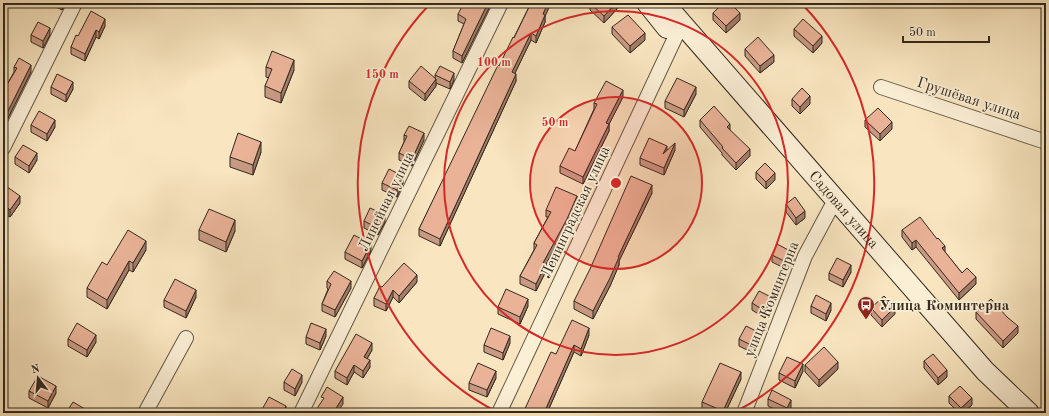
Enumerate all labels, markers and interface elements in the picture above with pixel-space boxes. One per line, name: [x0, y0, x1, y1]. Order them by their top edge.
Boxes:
scale bar: [903, 18, 989, 44]
text: 50 m: [909, 26, 936, 39]
text: 100 m: [477, 57, 511, 69]
text: 150 m: [365, 68, 399, 81]
street label: Грушёвая улица: [915, 76, 1023, 123]
text: 50 m: [542, 116, 569, 129]
street label: Ленинградская улица: [539, 144, 614, 281]
street label: Линейная улица: [357, 149, 418, 254]
street label: Садовая улица: [805, 169, 881, 253]
centre of rings: [609, 176, 623, 190]
street label: улица Коминтерна: [742, 239, 803, 360]
bus stop icon: Улица Коминтерна: [856, 295, 876, 320]
place label: Улица Коминтерна: [879, 299, 1010, 314]
north arrow: [18, 358, 58, 398]
text: N: [30, 363, 42, 376]

